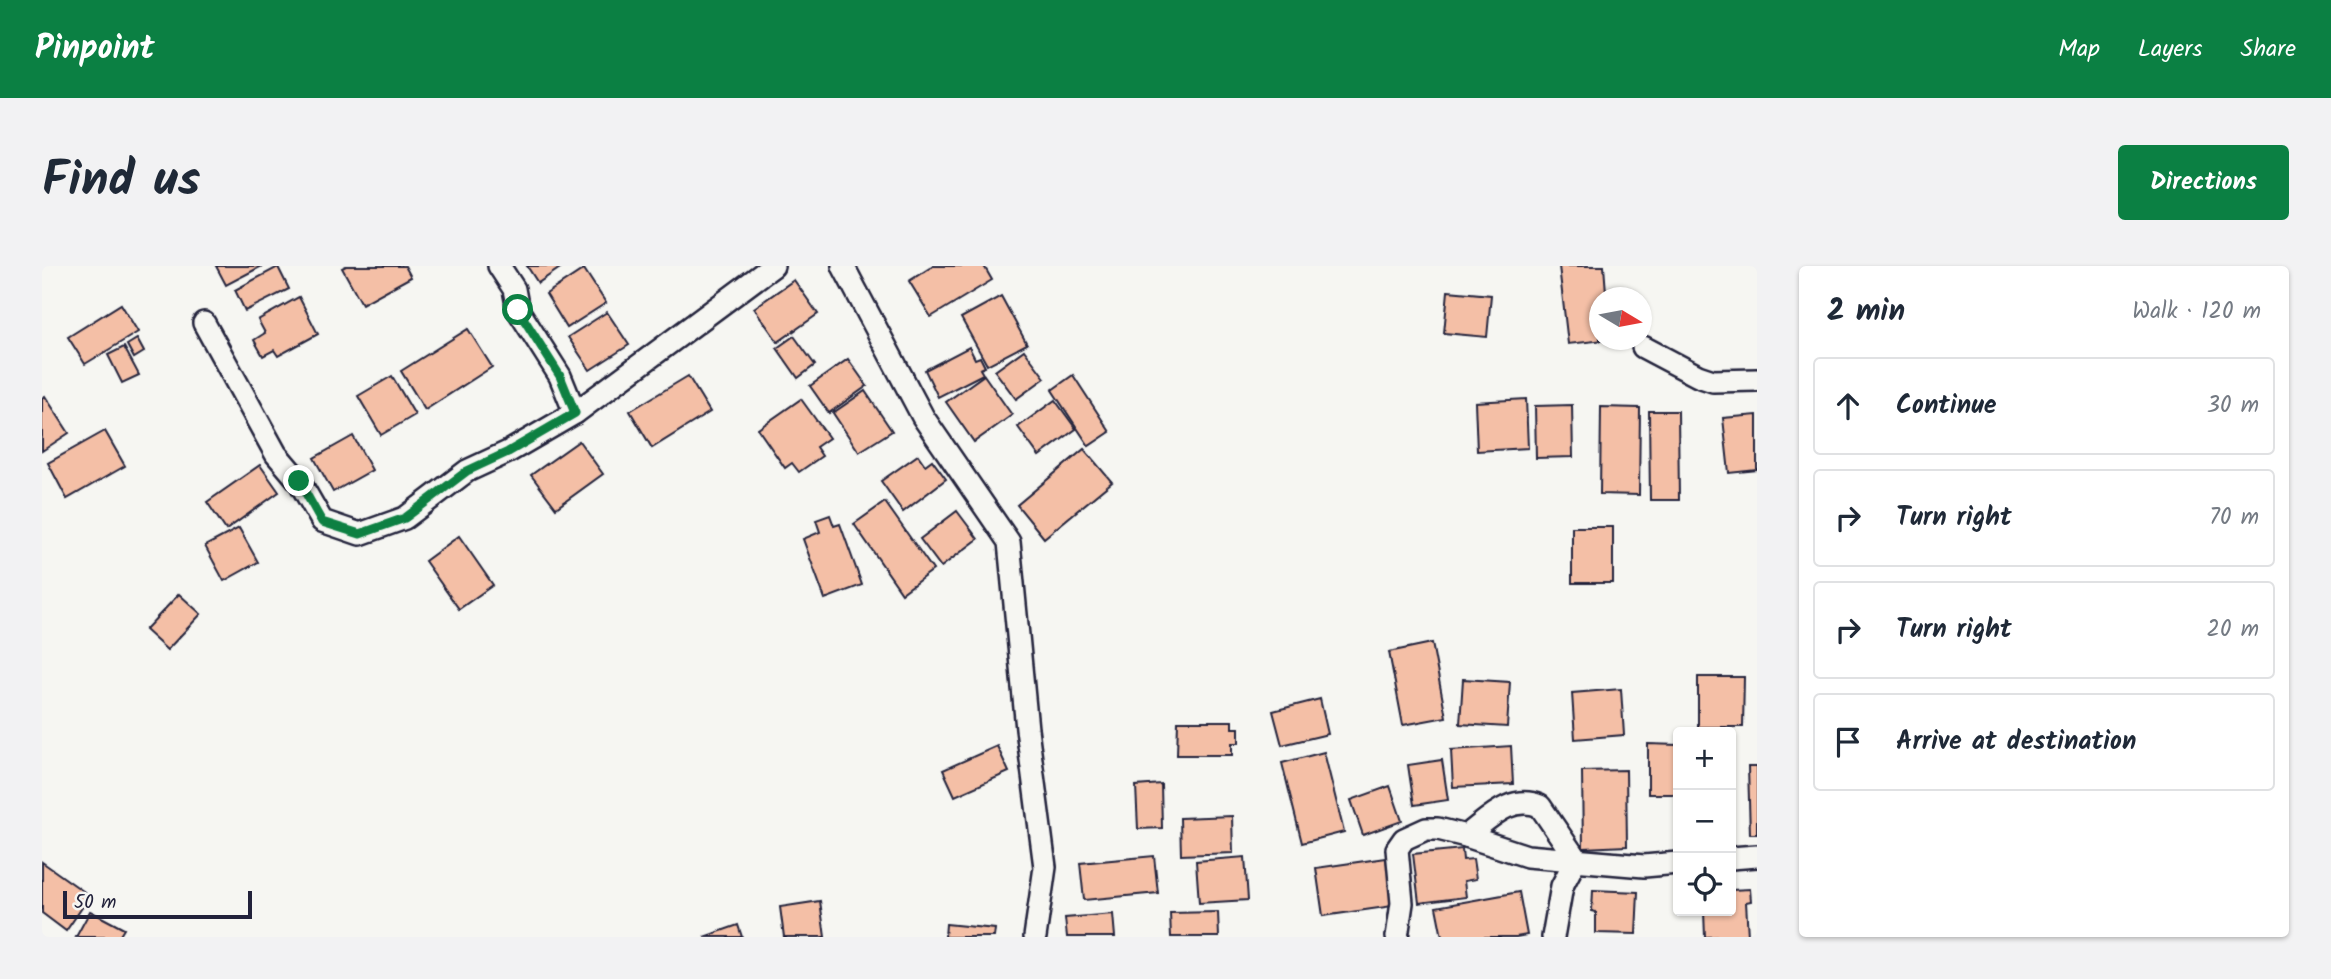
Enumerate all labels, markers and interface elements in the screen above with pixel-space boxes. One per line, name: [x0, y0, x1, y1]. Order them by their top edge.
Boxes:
text: Pinpoint: [35, 23, 155, 76]
text: Map: [2058, 30, 2100, 69]
text: Layers: [2138, 30, 2202, 69]
text: Share: [2240, 30, 2296, 69]
text: Find us: [42, 143, 200, 221]
button: Directions: [2118, 145, 2289, 220]
north arrow: [1589, 287, 1652, 350]
text: 2 min: [1827, 288, 1905, 336]
route start: [502, 294, 533, 325]
text: Walk · 120 m: [2132, 294, 2261, 330]
text: Continue: [1896, 385, 1997, 427]
icon: ahead: [1829, 387, 1867, 425]
text: 30 m: [2207, 388, 2259, 424]
route end: [283, 465, 314, 496]
text: Turn right: [1896, 497, 2012, 539]
icon: right: [1829, 499, 1867, 537]
text: 70 m: [2209, 500, 2259, 536]
text: Turn right: [1896, 609, 2012, 651]
icon: right: [1829, 611, 1867, 649]
text: 20 m: [2207, 612, 2259, 648]
text: Arrive at destination: [1896, 721, 2136, 763]
icon: arrive: [1829, 723, 1867, 761]
map controls: [1673, 727, 1736, 916]
button: +: [1673, 727, 1736, 790]
button: −: [1673, 790, 1736, 853]
button: locate: [1673, 853, 1736, 916]
scale bar: [63, 888, 252, 920]
text: 50 m: [74, 888, 116, 918]

